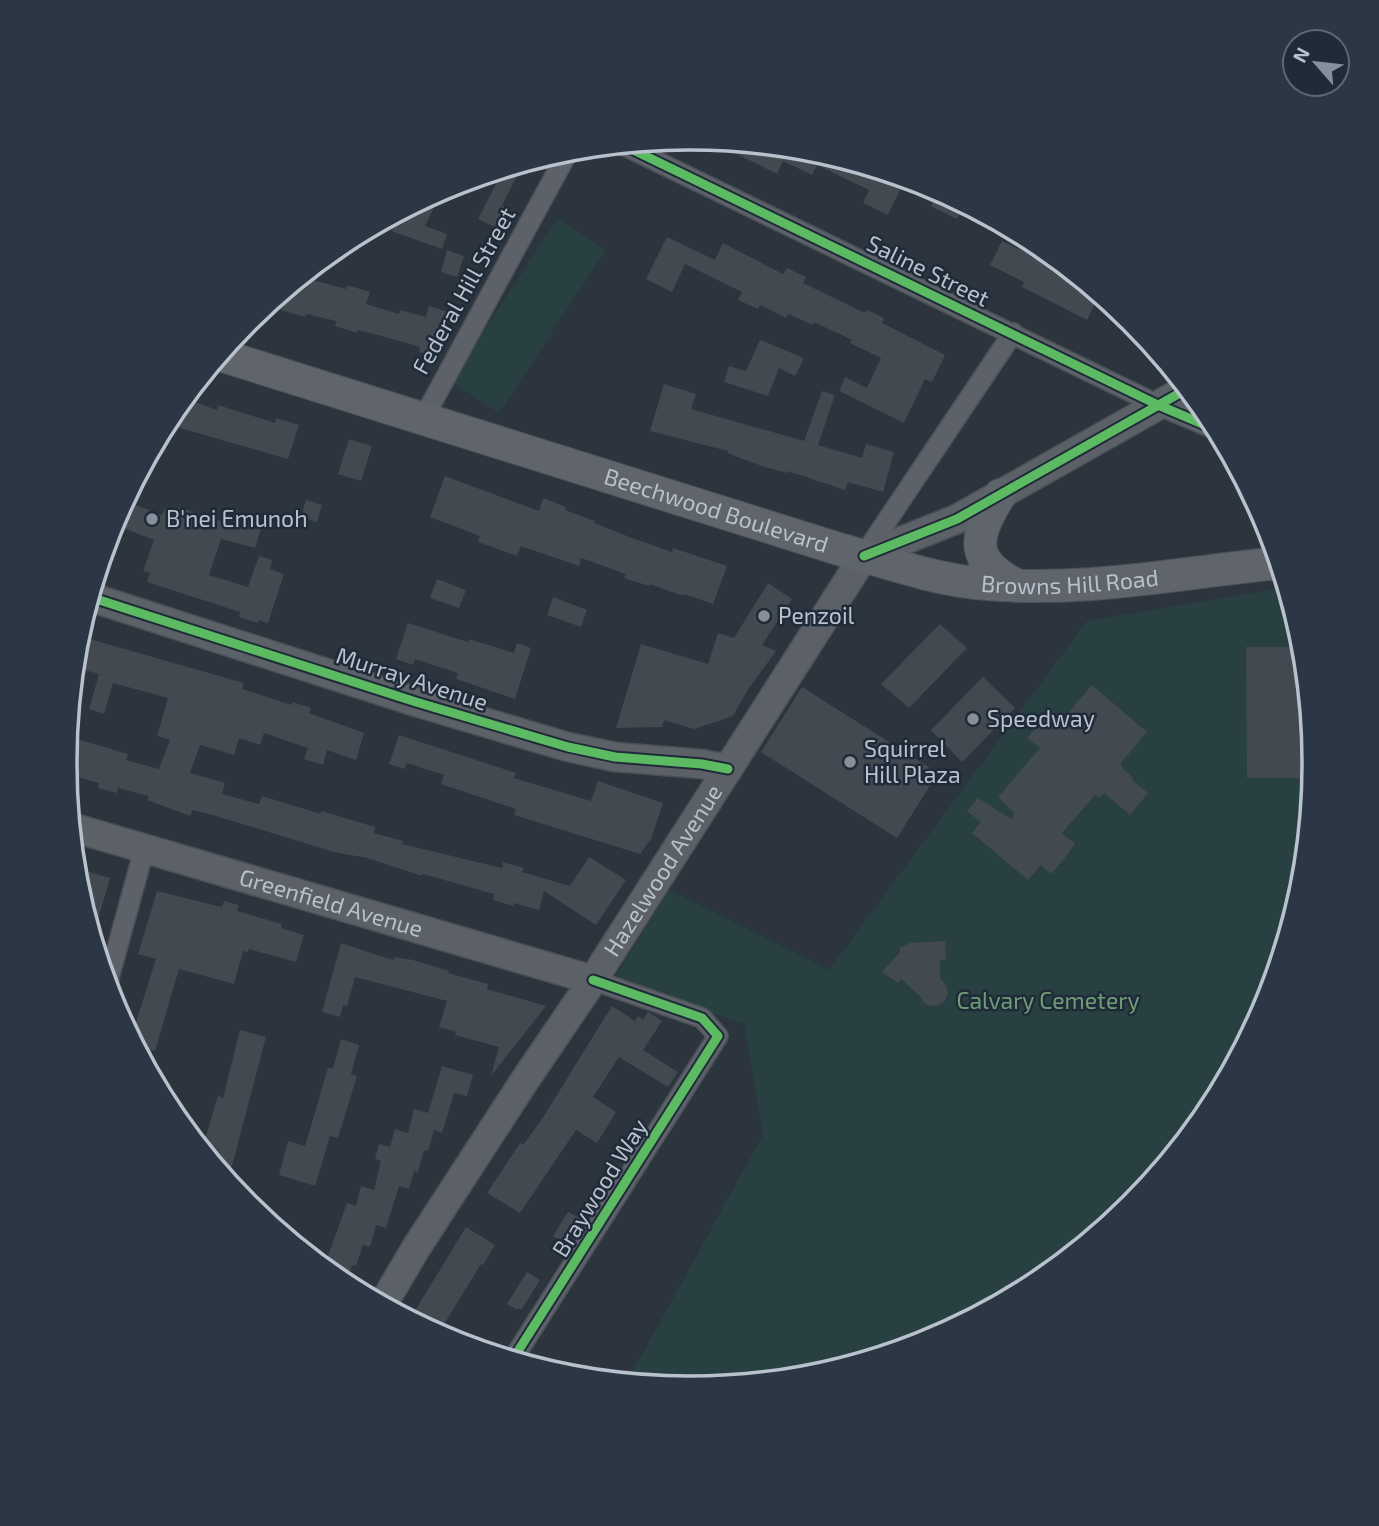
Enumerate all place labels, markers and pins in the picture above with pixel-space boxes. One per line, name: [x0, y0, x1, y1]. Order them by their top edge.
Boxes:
place label: B'nei Emunoh: [166, 504, 308, 532]
marker: B'nei Emunoh: [144, 511, 160, 527]
place label: Penzoil: [778, 601, 855, 629]
marker: Penzoil: [756, 608, 772, 624]
place label: Speedway: [987, 704, 1095, 732]
marker: Speedway: [965, 711, 981, 727]
place label: Squirrel Hill Plaza: [864, 734, 961, 788]
marker: Squirrel Hill Plaza: [842, 754, 858, 770]

